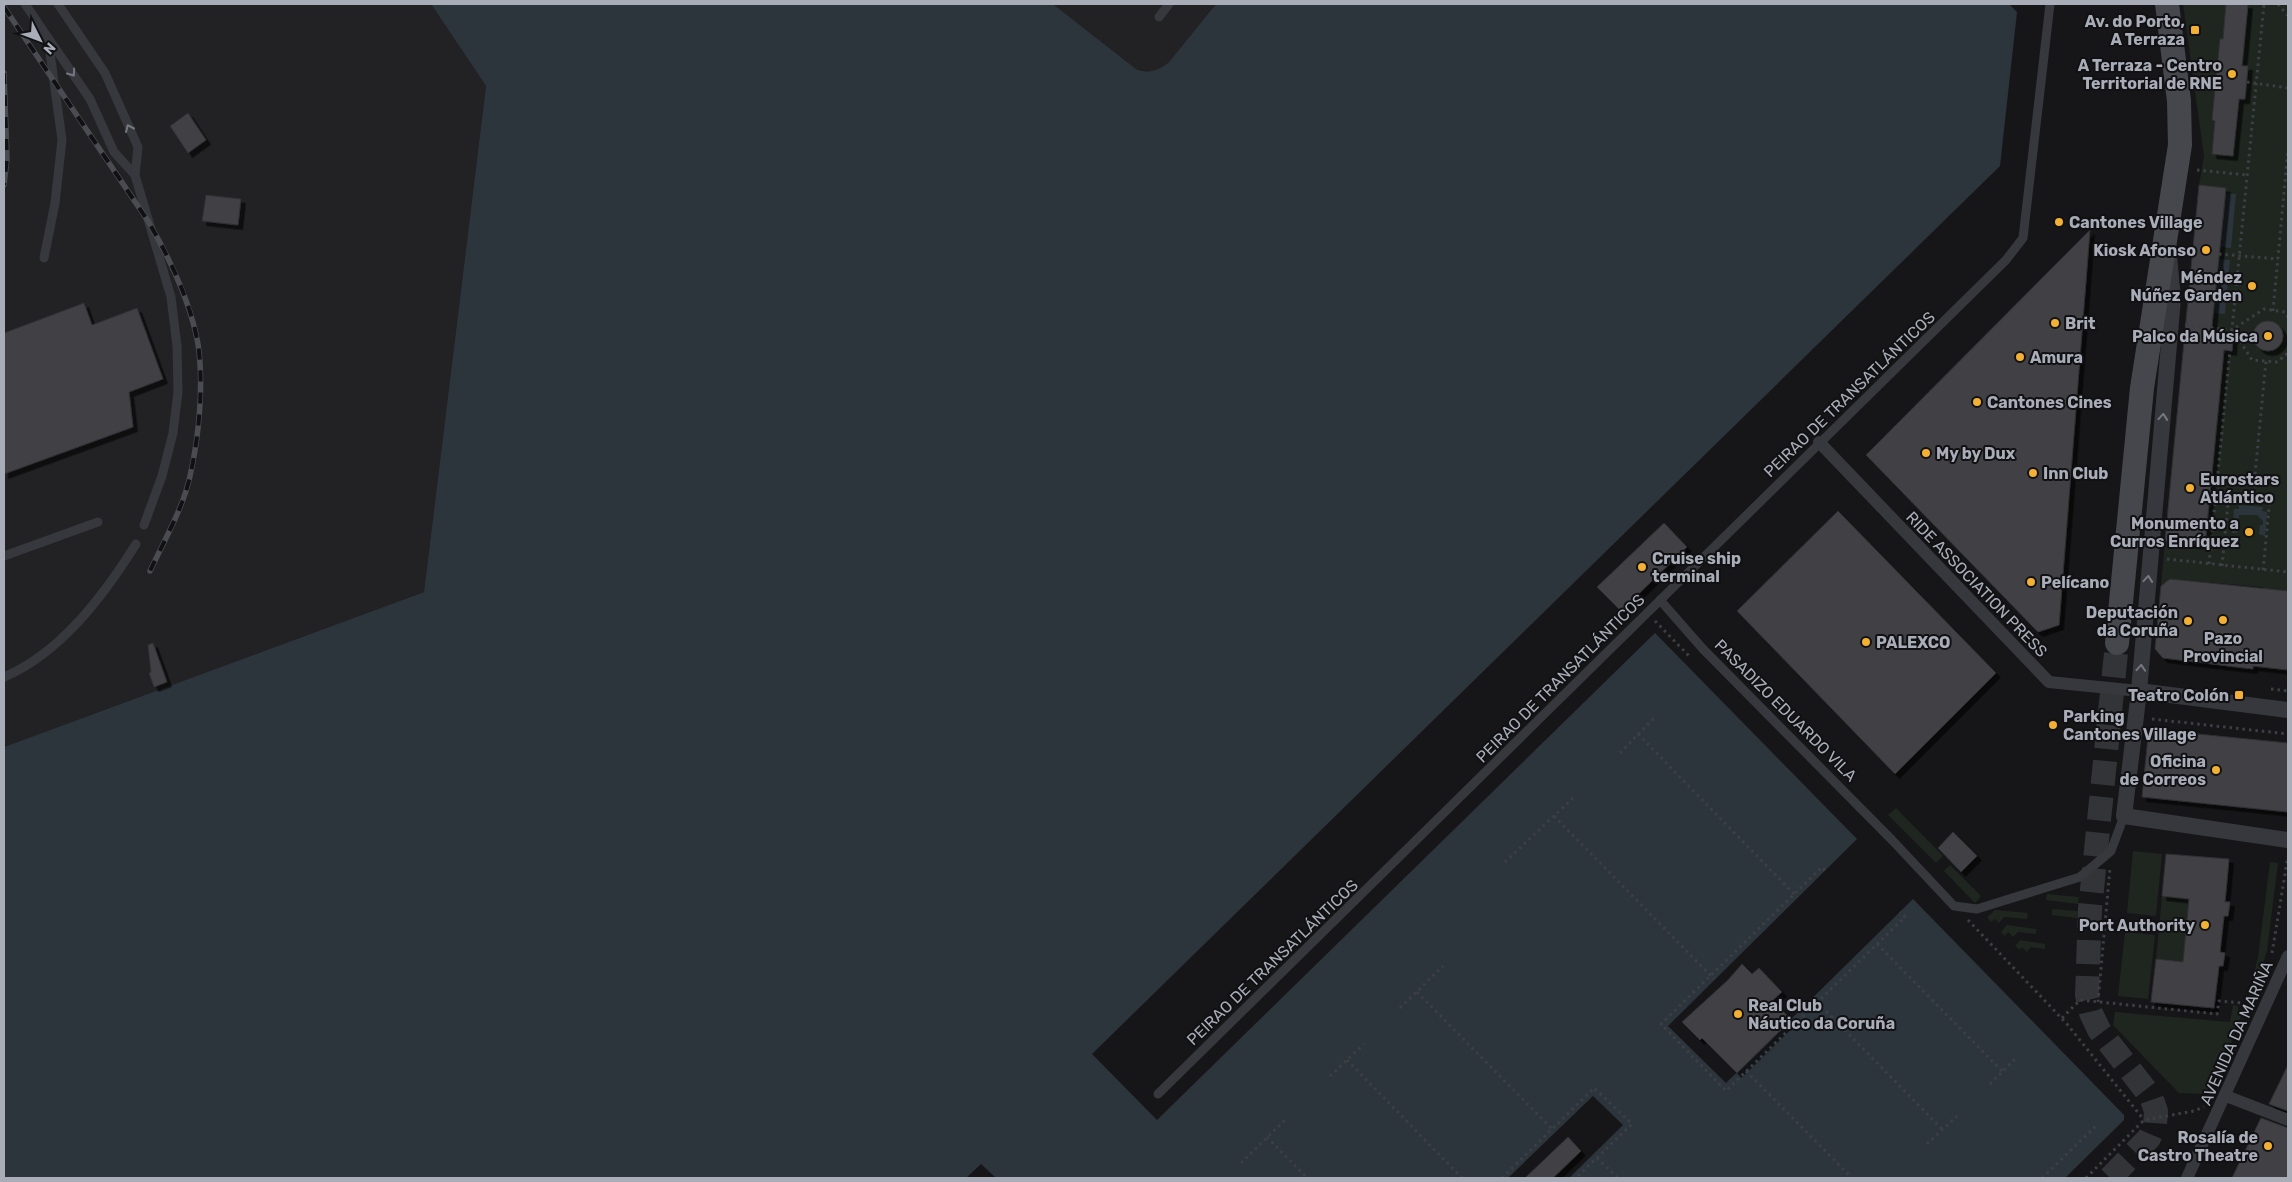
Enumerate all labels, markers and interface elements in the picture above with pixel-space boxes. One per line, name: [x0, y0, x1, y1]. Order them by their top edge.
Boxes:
place label: Av. do Porto, A Terraza: [2085, 12, 2185, 49]
north arrow: [15, 15, 65, 65]
marker: Av. do Porto, A Terraza: [2189, 24, 2201, 36]
text: N: [40, 39, 59, 58]
place label: A Terraza - Centro Territorial de RNE: [2078, 56, 2222, 93]
one-way arrow: [66, 67, 75, 77]
marker: A Terraza - Centro Territorial de RNE: [2226, 68, 2238, 80]
one-way arrow: [125, 124, 136, 133]
place label: Cantones Village: [2069, 213, 2203, 232]
marker: Cantones Village: [2053, 216, 2065, 228]
place label: Kiosk Afonso: [2093, 241, 2196, 260]
marker: Kiosk Afonso: [2200, 244, 2212, 256]
place label: Méndez Núñez Garden: [2130, 268, 2242, 305]
marker: Méndez Núñez Garden: [2246, 280, 2258, 292]
street label: PEIRAO DE TRANSATLÁNTICOS: [1760, 307, 1939, 481]
place label: Brit: [2065, 314, 2096, 333]
marker: Brit: [2049, 317, 2061, 329]
place label: Palco da Música: [2132, 327, 2258, 346]
marker: Palco da Música: [2262, 330, 2274, 342]
place label: Amura: [2030, 348, 2083, 367]
marker: Amura: [2014, 351, 2026, 363]
place label: Cantones Cines: [1987, 393, 2112, 412]
marker: Cantones Cines: [1971, 396, 1983, 408]
one-way arrow: [2157, 413, 2168, 421]
place label: My by Dux: [1936, 444, 2016, 463]
marker: My by Dux: [1920, 447, 1932, 459]
place label: Inn Club: [2043, 464, 2108, 483]
marker: Inn Club: [2027, 467, 2039, 479]
place label: Eurostars Atlántico: [2200, 470, 2279, 507]
marker: Eurostars Atlántico: [2184, 482, 2196, 494]
street label: RIDE ASSOCIATION PRESS: [1902, 508, 2051, 661]
place label: Monumento a Curros Enríquez: [2110, 514, 2239, 551]
marker: Monumento a Curros Enríquez: [2243, 526, 2255, 538]
place label: Cruise ship terminal: [1652, 549, 1741, 586]
marker: Cruise ship terminal: [1636, 561, 1648, 573]
place label: Pelícano: [2041, 573, 2110, 592]
one-way arrow: [2142, 575, 2153, 583]
marker: Pelícano: [2025, 576, 2037, 588]
street label: PEIRAO DE TRANSATLÁNTICOS: [1472, 590, 1649, 767]
place label: Deputación da Coruña: [2086, 603, 2178, 640]
marker: Pazo Provincial: [2217, 614, 2229, 626]
marker: Deputación da Coruña: [2182, 615, 2194, 627]
place label: Pazo Provincial: [2183, 629, 2263, 666]
place label: PALEXCO: [1876, 633, 1950, 652]
street label: PASADIZO EDUARDO VILA: [1711, 635, 1861, 786]
marker: PALEXCO: [1860, 636, 1872, 648]
one-way arrow: [2135, 664, 2146, 672]
place label: Teatro Colón: [2128, 686, 2229, 705]
marker: Teatro Colón: [2233, 689, 2245, 701]
place label: Parking Cantones Village: [2063, 707, 2197, 744]
marker: Parking Cantones Village: [2047, 719, 2059, 731]
place label: Oficina de Correos: [2119, 752, 2206, 789]
marker: Oficina de Correos: [2210, 764, 2222, 776]
street label: PEIRAO DE TRANSATLÁNTICOS: [1183, 875, 1362, 1049]
place label: Port Authority: [2079, 916, 2195, 935]
marker: Port Authority: [2199, 919, 2211, 931]
street label: AVENIDA DA MARIÑA: [2196, 958, 2277, 1108]
place label: Real Club Náutico da Coruña: [1748, 996, 1895, 1033]
marker: Real Club Náutico da Coruña: [1732, 1008, 1744, 1020]
place label: Rosalía de Castro Theatre: [2138, 1128, 2258, 1165]
marker: Rosalía de Castro Theatre: [2262, 1140, 2274, 1152]

